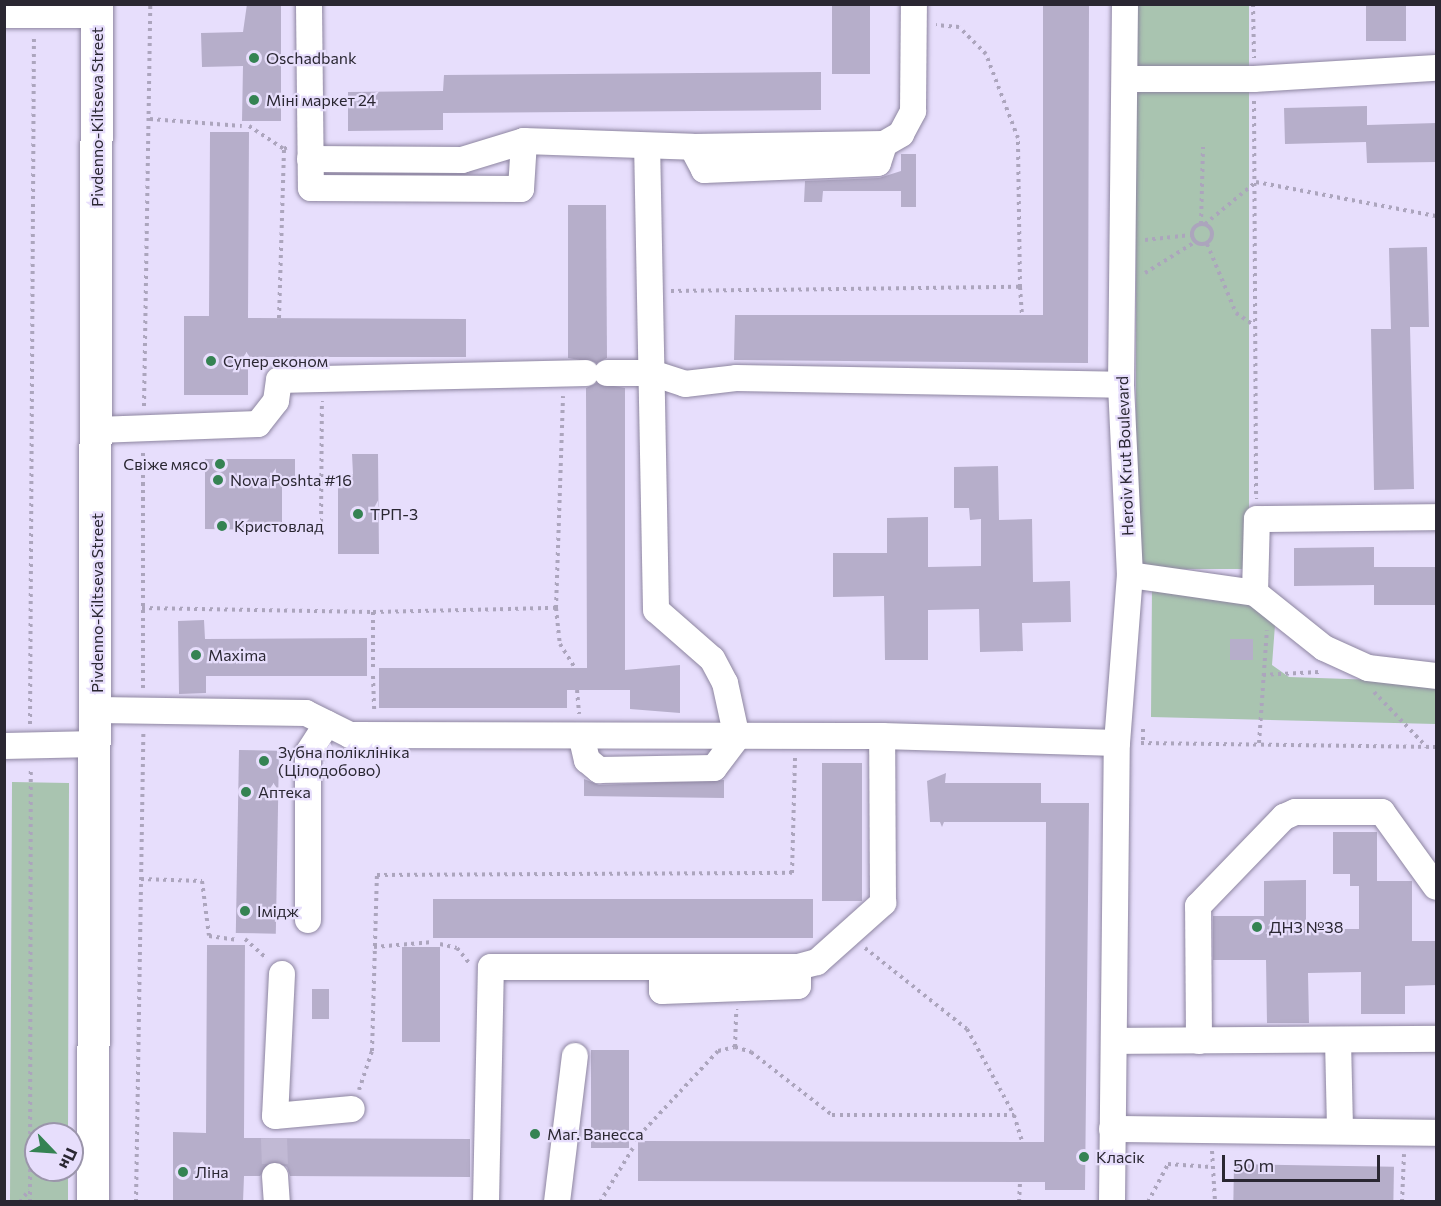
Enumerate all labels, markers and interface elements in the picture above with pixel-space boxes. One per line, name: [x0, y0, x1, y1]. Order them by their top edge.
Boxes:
street label: Pivdenno-Kiltseva Street: [87, 27, 107, 207]
place label: Oschadbank: [266, 48, 357, 68]
marker: Oschadbank: [247, 51, 261, 65]
place label: Міні маркет 24: [266, 90, 376, 110]
marker: Міні маркет 24: [247, 93, 261, 107]
place label: Супер економ: [223, 351, 328, 371]
marker: Супер економ: [204, 354, 218, 368]
street label: Heroiv Krut Boulevard: [1113, 376, 1137, 536]
place label: Свіже мясо: [123, 454, 208, 474]
marker: Свіже мясо: [213, 457, 227, 471]
place label: Nova Poshta #16: [230, 470, 352, 490]
marker: Nova Poshta #16: [211, 473, 225, 487]
place label: ТРП-3: [370, 504, 418, 524]
marker: ТРП-3: [351, 507, 365, 521]
street label: Pivdenno-Kiltseva Street: [87, 513, 107, 693]
place label: Кристовлад: [234, 516, 324, 536]
marker: Кристовлад: [215, 519, 229, 533]
place label: Maxima: [208, 645, 266, 665]
marker: Maxima: [189, 648, 203, 662]
place label: Зубна поліклініка (Цілодобово): [278, 742, 409, 780]
marker: Зубна поліклініка (Цілодобово): [255, 752, 273, 770]
place label: Аптека: [258, 782, 311, 802]
marker: Аптека: [239, 785, 253, 799]
place label: Імідж: [257, 901, 299, 921]
marker: Імідж: [238, 904, 252, 918]
place label: ДНЗ №38: [1269, 917, 1343, 937]
marker: ДНЗ №38: [1250, 920, 1264, 934]
north arrow: [24, 1122, 84, 1182]
place label: Маг. Ванесса: [547, 1124, 643, 1144]
marker: Маг. Ванесса: [528, 1127, 542, 1141]
scale bar: [1225, 1143, 1382, 1181]
text: Пн: [56, 1145, 82, 1173]
place label: Класік: [1096, 1147, 1145, 1167]
marker: Класік: [1077, 1150, 1091, 1164]
text: 50 m: [1233, 1154, 1274, 1176]
place label: Ліна: [195, 1162, 229, 1182]
marker: Ліна: [176, 1165, 190, 1179]

